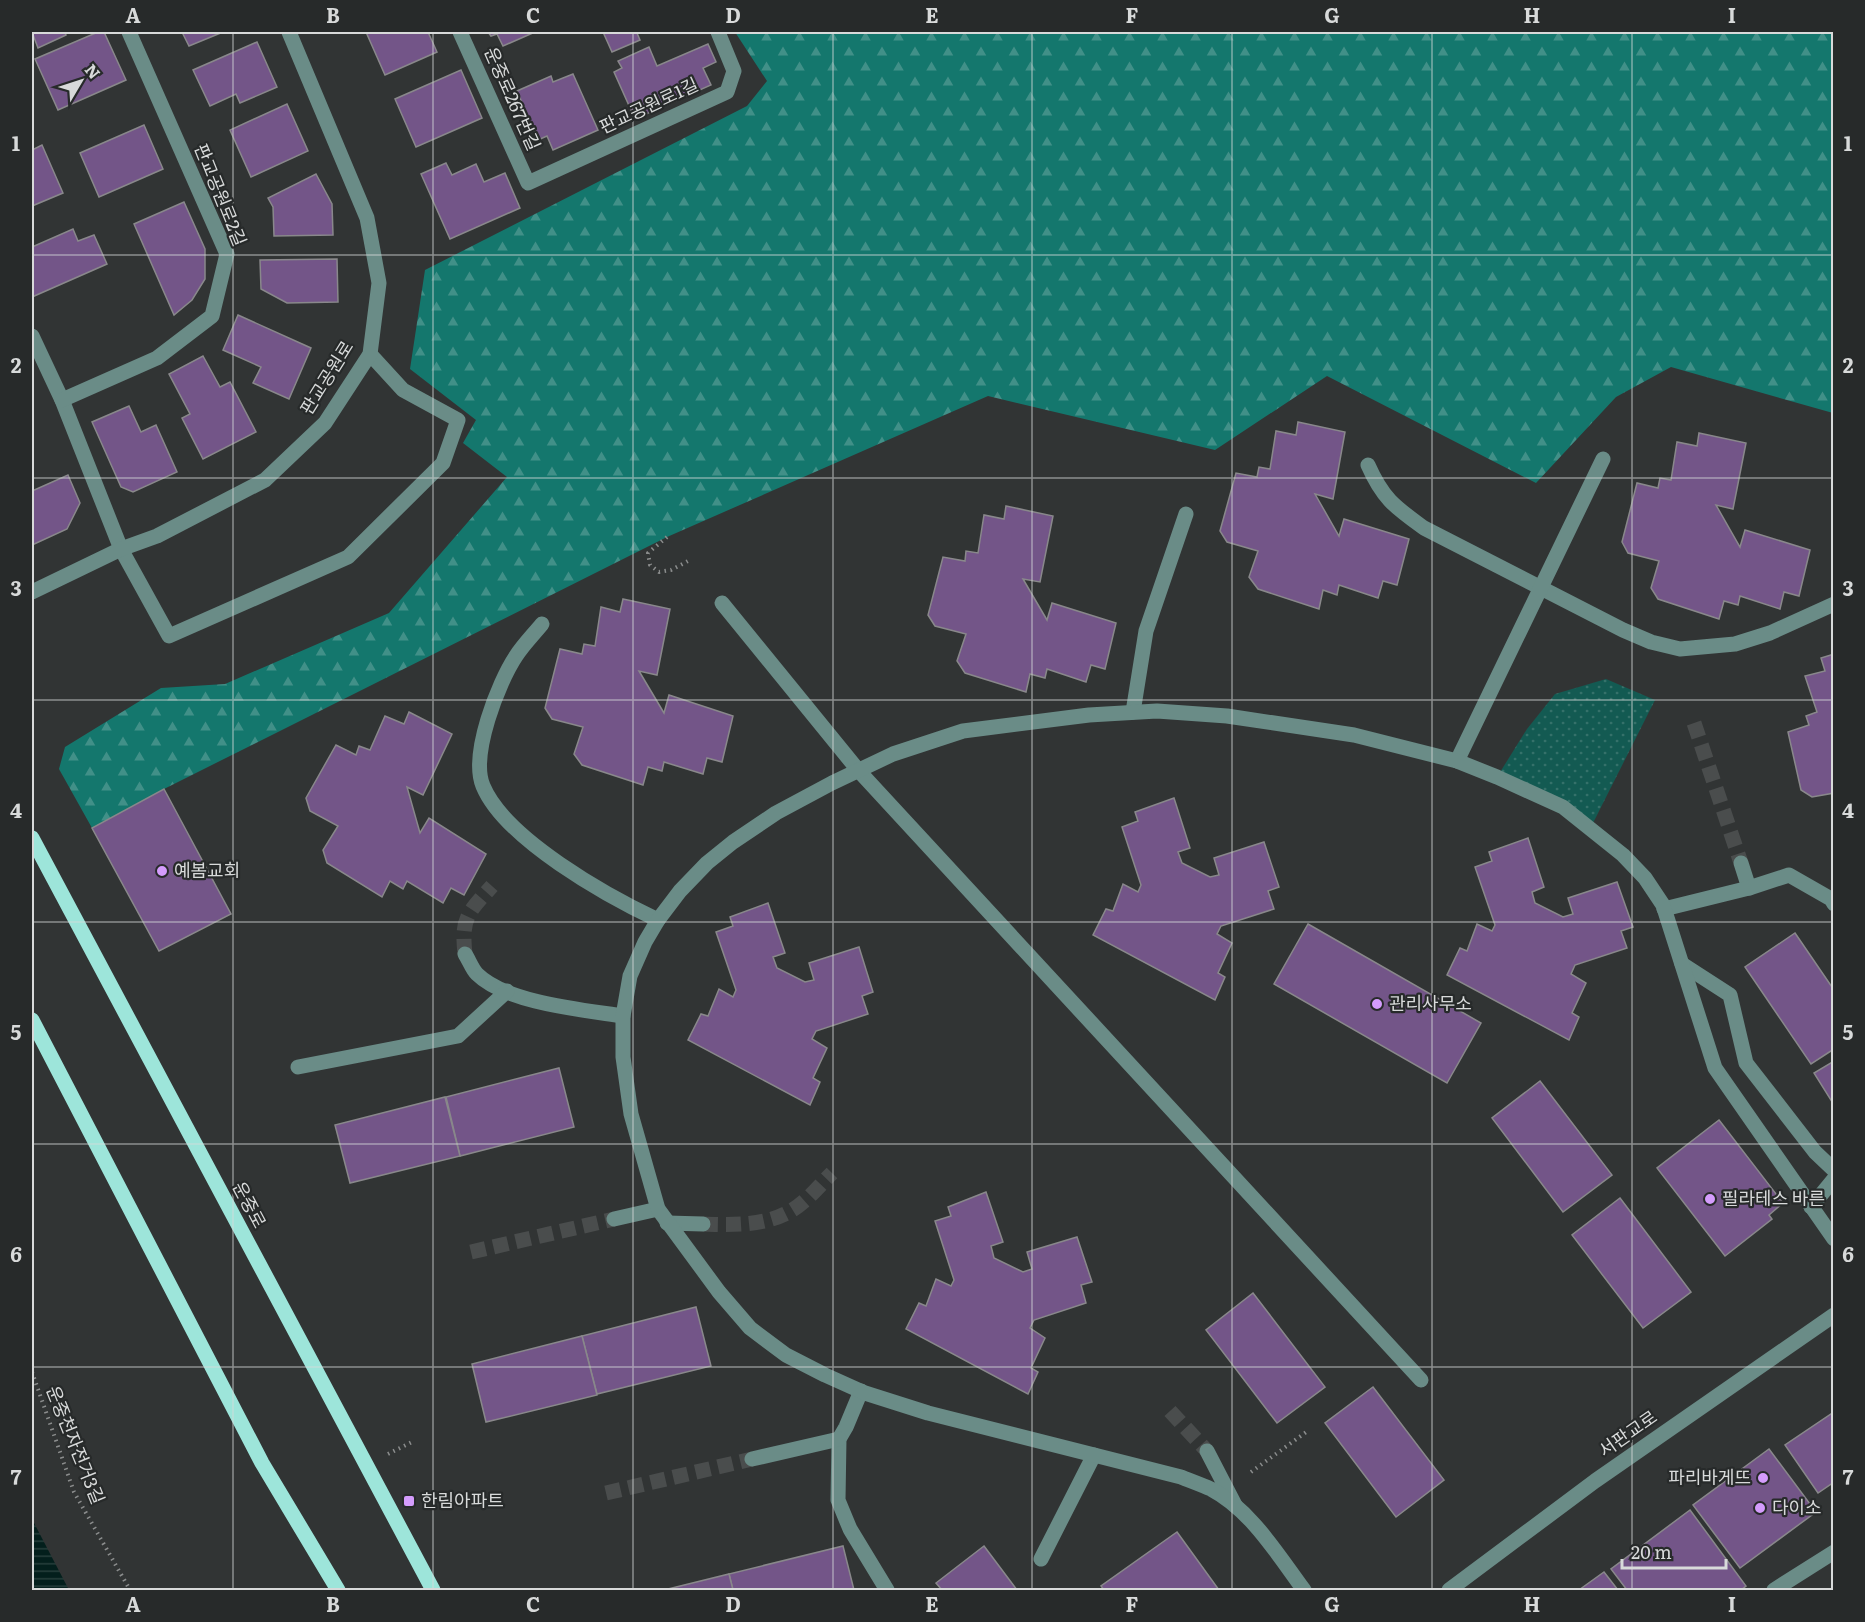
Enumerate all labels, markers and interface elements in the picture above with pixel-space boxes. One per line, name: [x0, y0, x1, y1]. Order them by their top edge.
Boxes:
text: A: [125, 0, 141, 29]
text: B: [326, 0, 340, 29]
text: C: [526, 0, 540, 29]
text: D: [725, 0, 741, 29]
text: E: [925, 0, 939, 29]
text: F: [1126, 0, 1139, 29]
text: G: [1324, 0, 1340, 29]
text: H: [1524, 0, 1540, 29]
text: I: [1728, 0, 1736, 29]
street label: 운중로267번길: [479, 42, 548, 154]
north arrow: [51, 51, 111, 111]
text: N: [80, 58, 107, 84]
street label: 판교공원로1길: [594, 70, 702, 139]
text: 1: [12, 127, 20, 157]
text: 1: [1844, 127, 1852, 157]
street label: 판교공원로2길: [189, 139, 254, 250]
street label: 판교공원로: [292, 335, 359, 419]
text: 2: [11, 349, 22, 379]
text: 2: [1843, 349, 1854, 379]
text: 3: [10, 572, 22, 602]
text: 3: [1842, 572, 1854, 602]
text: 4: [10, 794, 22, 824]
text: 4: [1842, 794, 1854, 824]
place label: 예봄교회: [174, 856, 240, 883]
marker: 예봄교회: [155, 864, 169, 878]
place label: 관리사무소: [1389, 989, 1472, 1016]
marker: 관리사무소: [1370, 997, 1384, 1011]
text: 5: [11, 1016, 22, 1046]
text: 5: [1843, 1016, 1854, 1046]
street label: 운중로: [227, 1176, 274, 1233]
place label: 필라테스 바른: [1722, 1184, 1825, 1211]
marker: 필라테스 바른: [1703, 1192, 1717, 1206]
text: 6: [10, 1238, 22, 1268]
text: 6: [1842, 1238, 1854, 1268]
street label: 운중천자전거3길: [40, 1381, 112, 1508]
street label: 서판교로: [1592, 1403, 1662, 1463]
text: 7: [11, 1461, 22, 1491]
text: 7: [1843, 1461, 1854, 1491]
place label: 파리바게뜨: [1668, 1463, 1751, 1490]
marker: 파리바게뜨: [1756, 1471, 1770, 1485]
place label: 한림아파트: [421, 1486, 504, 1513]
place label: 다이소: [1772, 1493, 1822, 1520]
marker: 한림아파트: [402, 1494, 416, 1508]
marker: 다이소: [1753, 1501, 1767, 1515]
scale bar: [1622, 1532, 1726, 1570]
text: 20 m: [1631, 1538, 1672, 1565]
text: A: [125, 1588, 141, 1618]
text: B: [326, 1588, 340, 1618]
text: C: [526, 1588, 540, 1618]
text: D: [725, 1588, 741, 1618]
text: E: [925, 1588, 939, 1618]
text: F: [1126, 1588, 1139, 1618]
text: G: [1324, 1588, 1340, 1618]
text: H: [1524, 1588, 1540, 1618]
text: I: [1728, 1588, 1736, 1618]

